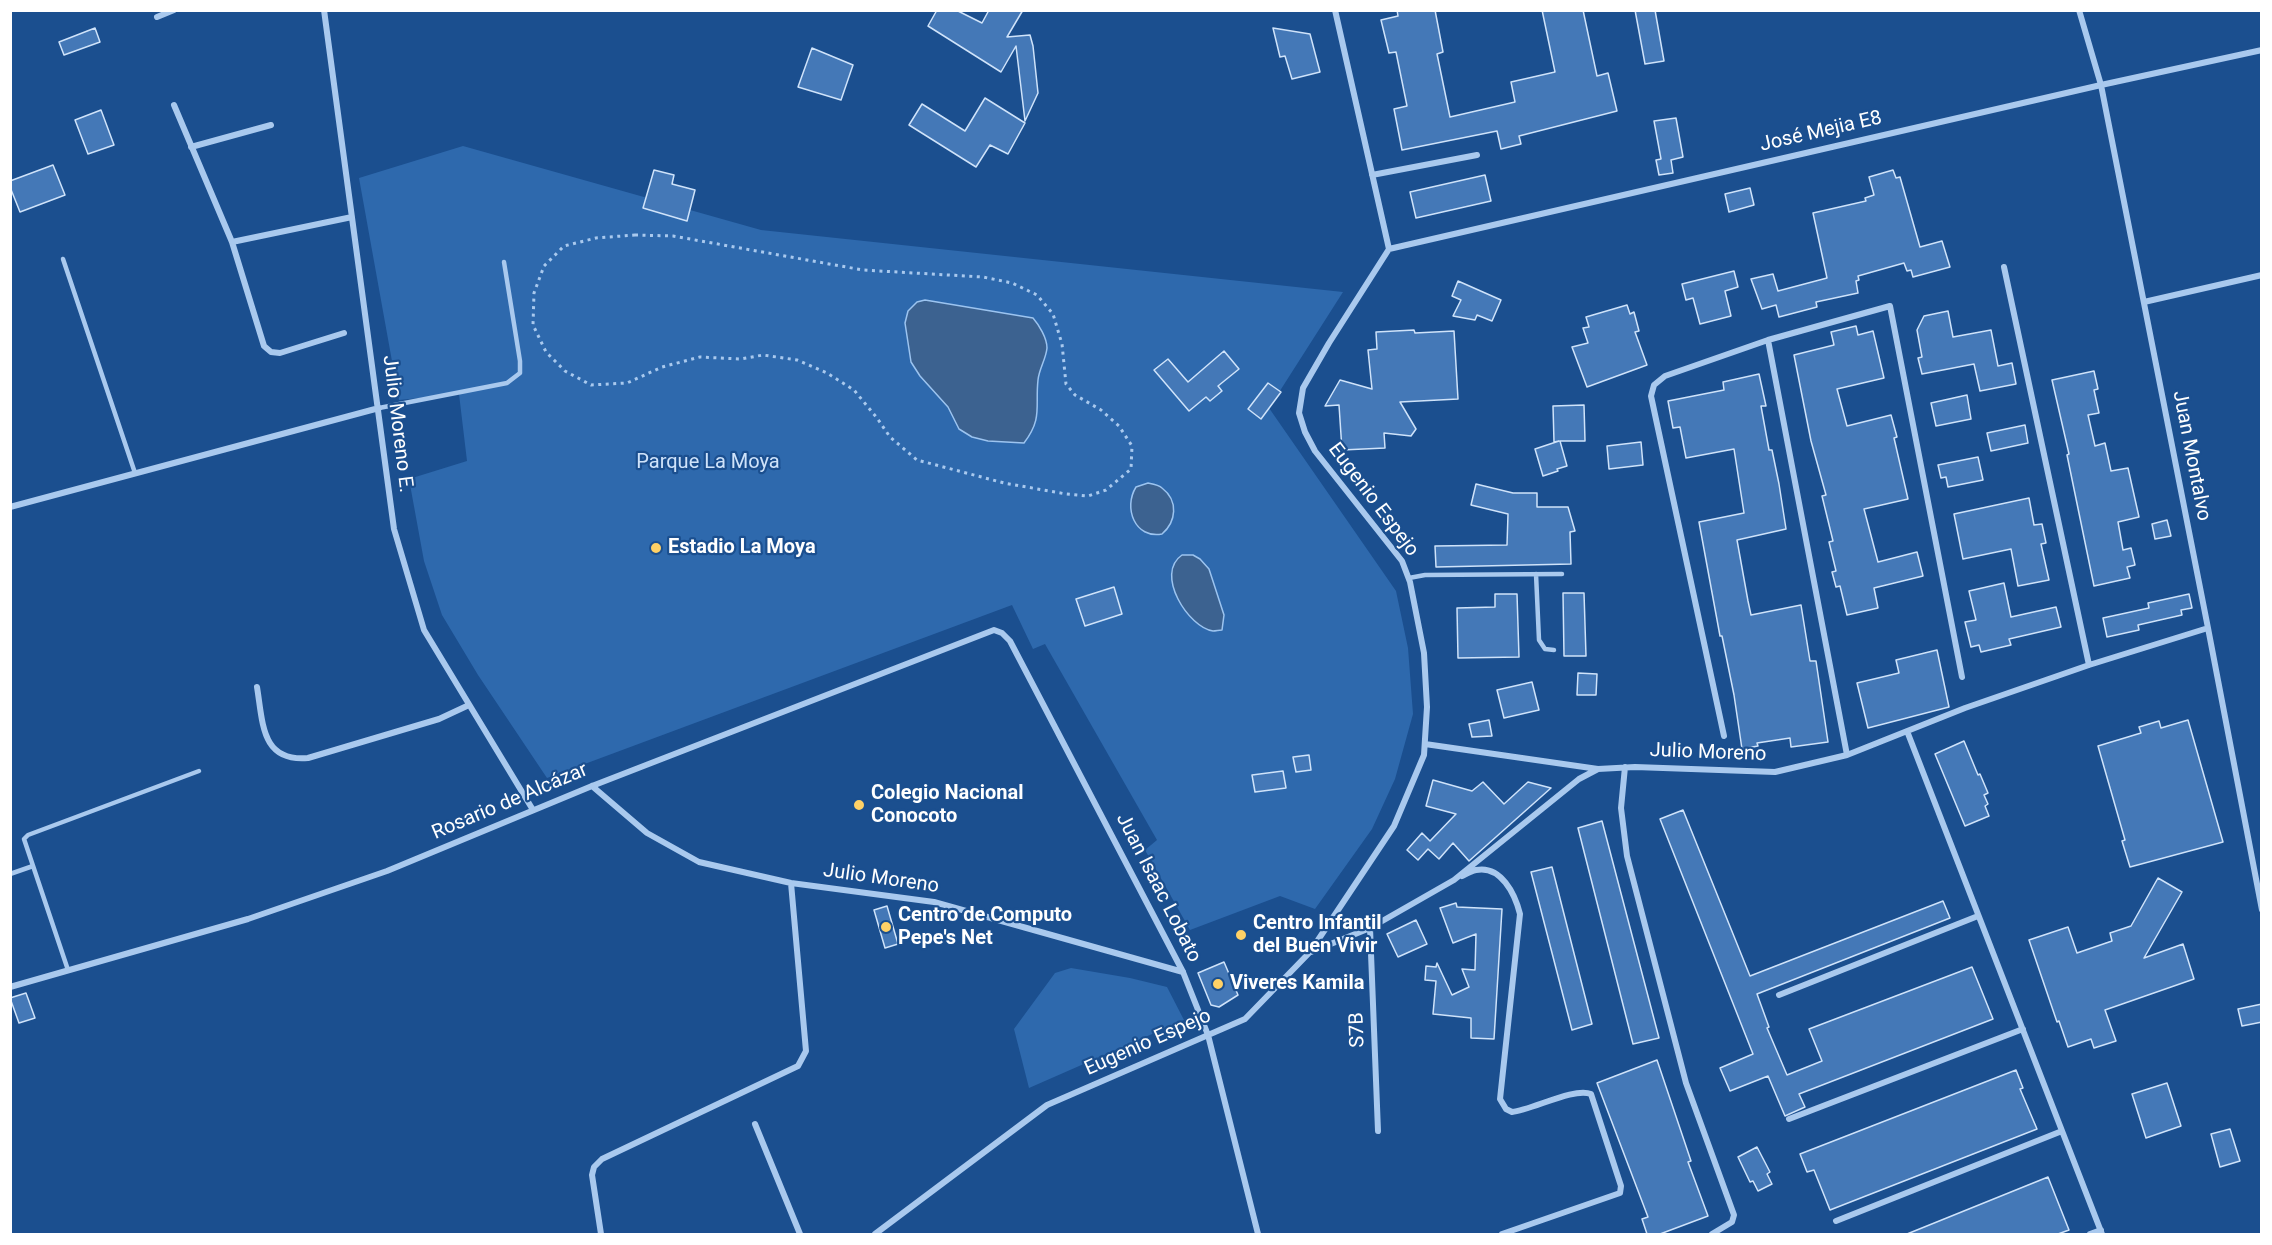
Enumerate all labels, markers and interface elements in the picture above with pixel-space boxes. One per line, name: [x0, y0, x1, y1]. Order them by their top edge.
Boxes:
street label: José Mejia E8: [1758, 106, 1884, 158]
street label: Julio Moreno E.: [377, 354, 417, 494]
street label: Juan Montalvo: [2167, 389, 2215, 523]
street label: Eugenio Espejo: [1322, 438, 1424, 562]
park label: Parque La Moya: [636, 451, 780, 475]
place label: Estadio La Moya: [668, 536, 816, 560]
marker: Estadio La Moya: [649, 541, 663, 555]
street label: Julio Moreno: [1649, 739, 1767, 767]
street label: Rosario de Alcázar: [429, 758, 591, 846]
place label: Colegio Nacional Conocoto: [871, 782, 1023, 829]
marker: Colegio Nacional Conocoto: [852, 798, 866, 812]
street label: Juan Isaac Lobato: [1110, 810, 1206, 966]
street label: Julio Moreno: [822, 859, 940, 899]
place label: Centro de Computo Pepe's Net: [898, 904, 1072, 951]
place label: Centro Infantil del Buen Vivir: [1253, 912, 1382, 959]
marker: Centro de Computo Pepe's Net: [879, 920, 893, 934]
marker: Centro Infantil del Buen Vivir: [1234, 928, 1248, 942]
place label: Viveres Kamila: [1230, 972, 1364, 996]
marker: Viveres Kamila: [1211, 977, 1225, 991]
street label: Eugenio Espejo: [1081, 1004, 1215, 1082]
street label: S7B: [1345, 1012, 1371, 1048]

